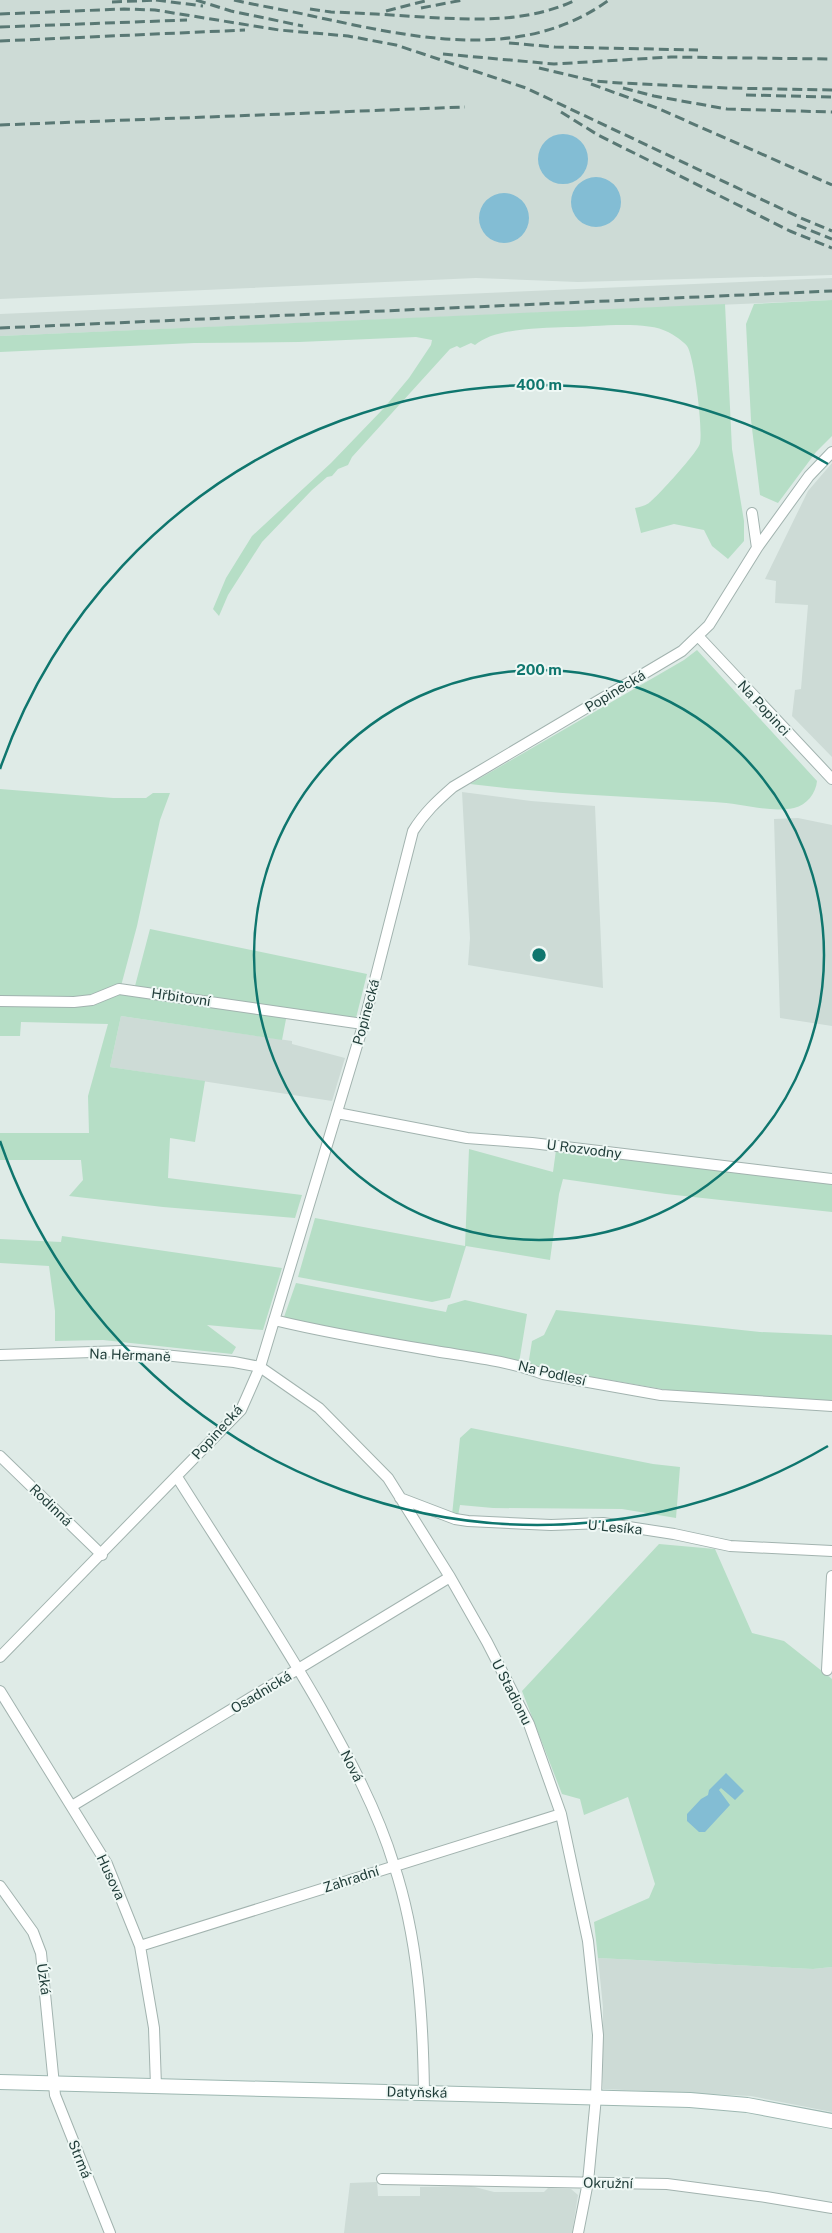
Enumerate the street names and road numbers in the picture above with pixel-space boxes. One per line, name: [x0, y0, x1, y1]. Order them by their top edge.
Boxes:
street label: Popinecká: [582, 667, 648, 715]
street label: Na Popinci: [735, 677, 793, 739]
street label: Popinecká: [350, 977, 382, 1047]
street label: Hřbitovní: [150, 985, 212, 1009]
street label: U Rozvodny: [546, 1136, 623, 1162]
street label: Na Hermaně: [89, 1346, 171, 1364]
street label: Na Podlesí: [517, 1357, 588, 1389]
street label: Popinecká: [188, 1402, 246, 1462]
street label: Rodinná: [26, 1481, 76, 1529]
street label: U Lesíka: [587, 1517, 643, 1537]
street label: U Stadionu: [489, 1657, 535, 1727]
street label: Osadnická: [228, 1668, 294, 1716]
street label: Nová: [337, 1748, 367, 1784]
street label: Husova: [94, 1852, 128, 1902]
street label: Zahradní: [321, 1862, 381, 1896]
street label: Úzká: [34, 1962, 56, 1996]
street label: Datyňská: [387, 2083, 447, 2101]
street label: Strmá: [65, 2138, 95, 2180]
street label: Okružní: [583, 2175, 634, 2191]

